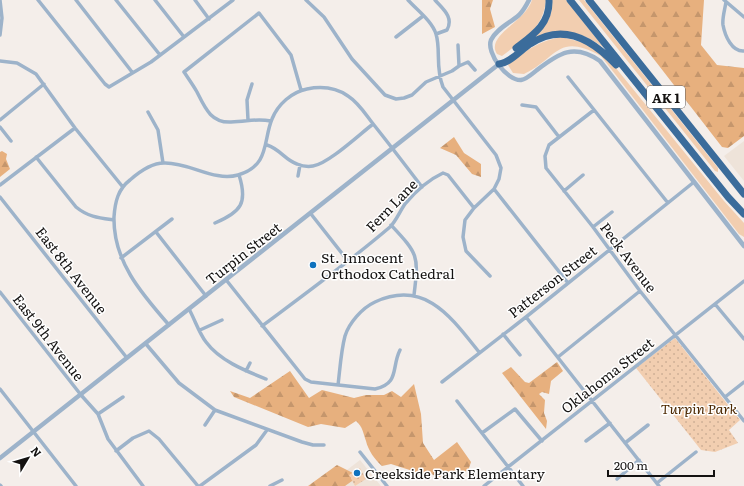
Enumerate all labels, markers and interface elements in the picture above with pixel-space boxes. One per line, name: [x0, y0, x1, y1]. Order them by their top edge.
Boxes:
road number: AK 1: [647, 86, 685, 108]
street label: Fern Lane: [361, 174, 421, 236]
street label: Turpin Street: [201, 217, 285, 289]
street label: Peck Avenue: [596, 218, 662, 296]
street label: East 8th Avenue: [32, 222, 112, 318]
street label: Patterson Street: [504, 240, 601, 322]
place label: St. Innocent Orthodox Cathedral: [321, 247, 455, 283]
marker: St. Innocent Orthodox Cathedral: [308, 260, 318, 270]
street label: East 9th Avenue: [9, 289, 89, 385]
street label: Oklahoma Street: [557, 332, 658, 418]
park label: Turpin Park: [661, 398, 737, 418]
north arrow: [8, 438, 48, 478]
text: N: [28, 443, 46, 460]
scale bar: [608, 452, 714, 478]
text: 200 m: [614, 456, 648, 474]
place label: Creekside Park Elementary: [365, 463, 546, 483]
marker: Creekside Park Elementary: [352, 468, 362, 478]

